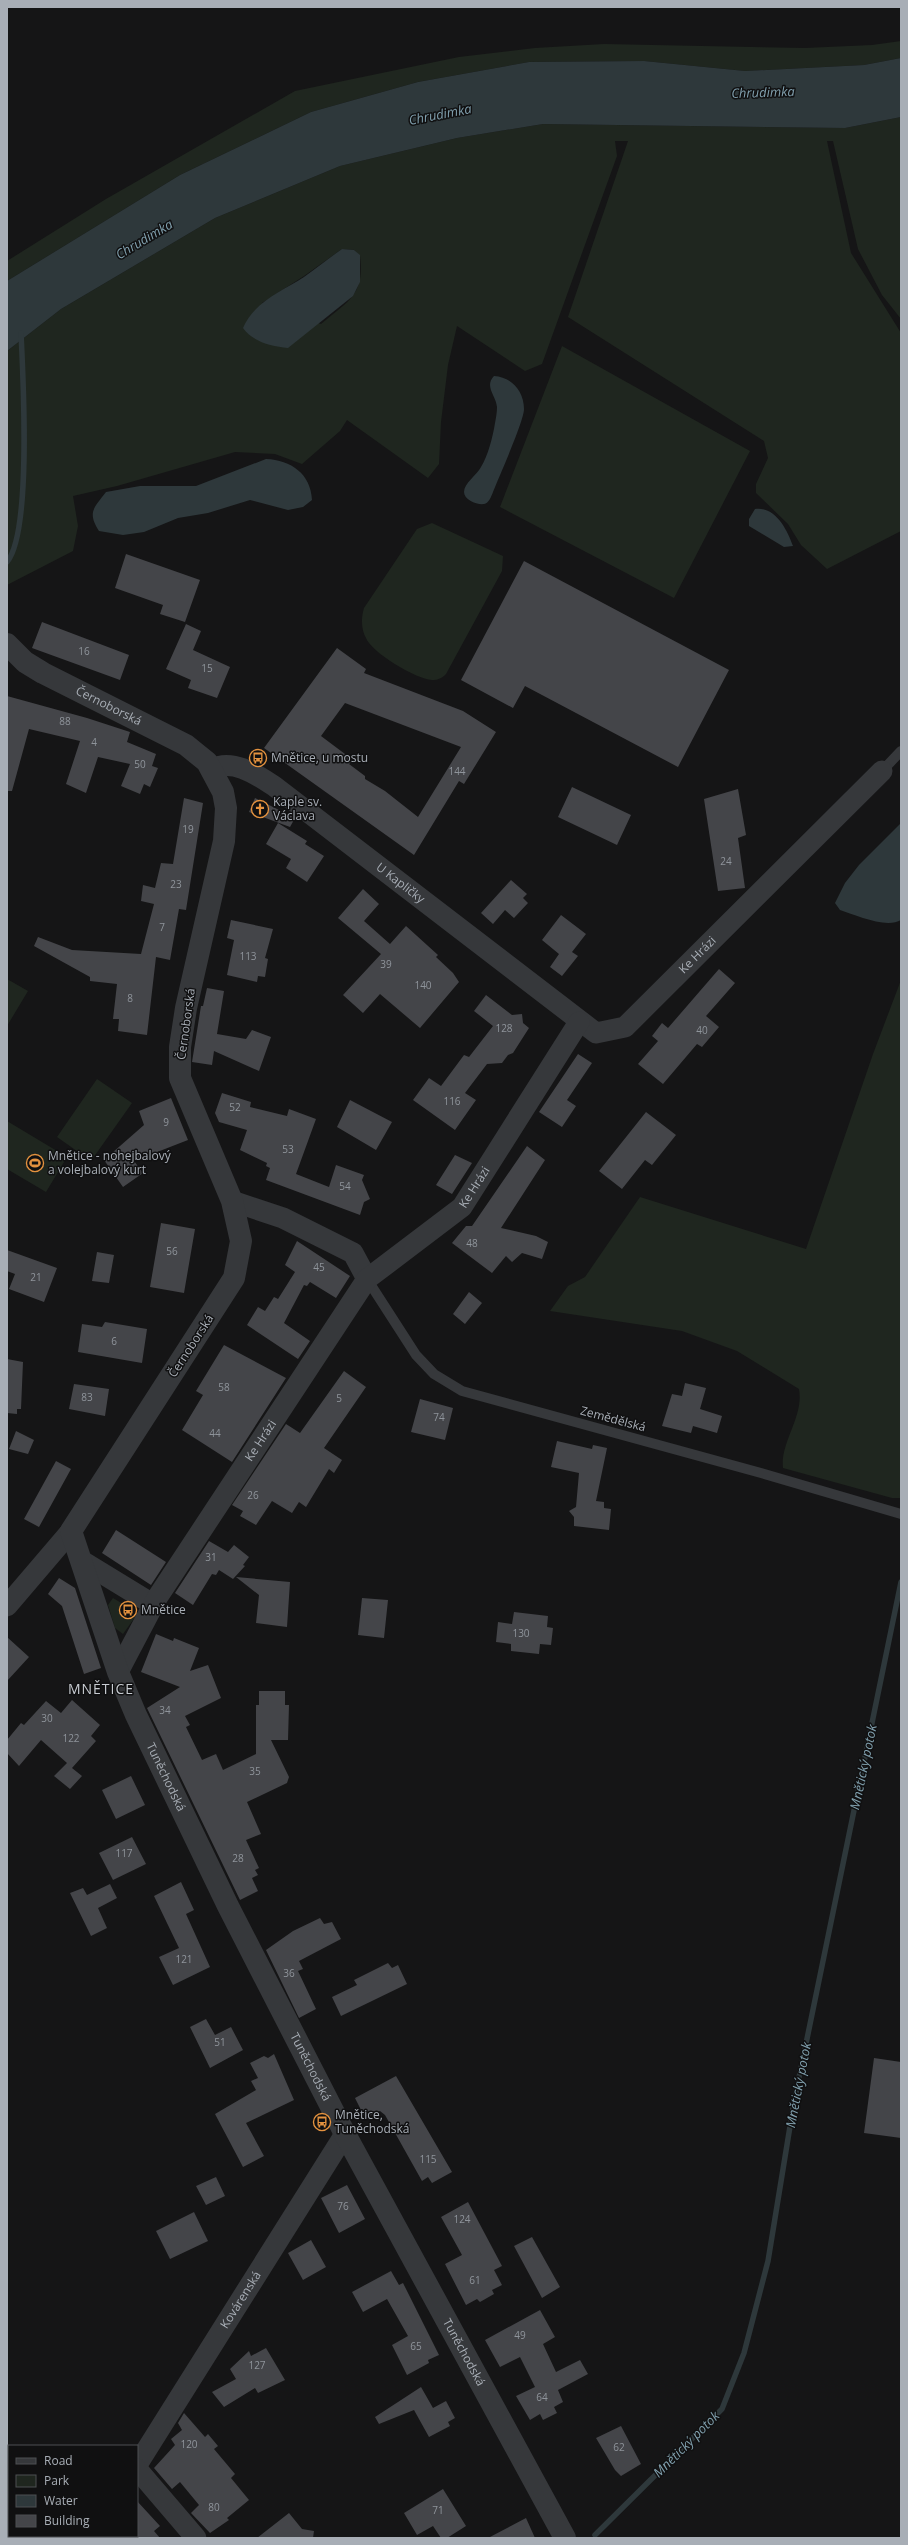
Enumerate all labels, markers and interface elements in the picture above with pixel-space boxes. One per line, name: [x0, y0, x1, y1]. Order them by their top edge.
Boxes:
water label: Chrudimka: [731, 82, 796, 102]
water label: Chrudimka: [407, 99, 474, 129]
water label: Chrudimka: [112, 215, 176, 263]
house number: 16: [78, 644, 90, 658]
house number: 15: [201, 661, 213, 675]
street label: Černoborská: [73, 682, 145, 729]
house number: 88: [59, 714, 71, 728]
house number: 4: [91, 735, 97, 749]
bus stop icon: Mnětice, u mostu: [248, 748, 268, 768]
place label: Mnětice, u mostu: [271, 749, 368, 766]
house number: 50: [134, 757, 146, 771]
house number: 144: [448, 764, 466, 778]
place label: Kaple sv. Václava: [273, 793, 322, 824]
church icon: Kaple sv. Václava: [250, 799, 270, 819]
house number: 19: [182, 822, 194, 836]
house number: 24: [720, 854, 732, 868]
street label: U Kapličky: [373, 858, 430, 907]
house number: 23: [170, 877, 182, 891]
house number: 7: [159, 920, 165, 934]
street label: Ke Hrázi: [675, 932, 719, 977]
house number: 113: [239, 949, 257, 963]
house number: 39: [380, 957, 392, 971]
house number: 140: [414, 978, 432, 992]
street label: Černoborská: [172, 987, 199, 1061]
house number: 8: [127, 991, 133, 1005]
house number: 128: [495, 1021, 513, 1035]
house number: 40: [696, 1023, 708, 1037]
house number: 116: [443, 1094, 461, 1108]
house number: 52: [229, 1100, 241, 1114]
house number: 9: [163, 1115, 169, 1129]
house number: 53: [282, 1142, 294, 1156]
place label: Mnětice - nohejbalový a volejbalový kurt: [48, 1147, 172, 1178]
sports icon: Mnětice - nohejbalový a volejbalový kurt: [25, 1153, 45, 1173]
street label: Ke Hrázi: [454, 1163, 494, 1211]
house number: 54: [339, 1179, 351, 1193]
house number: 48: [466, 1236, 478, 1250]
house number: 56: [166, 1244, 178, 1258]
house number: 45: [313, 1260, 325, 1274]
house number: 21: [30, 1270, 42, 1284]
street label: Černoborská: [164, 1311, 217, 1381]
house number: 6: [111, 1334, 117, 1348]
house number: 58: [218, 1380, 230, 1394]
house number: 83: [81, 1390, 93, 1404]
house number: 5: [336, 1391, 342, 1405]
street label: Zemědělská: [578, 1402, 648, 1435]
house number: 74: [433, 1410, 445, 1424]
street label: Ke Hrázi: [240, 1416, 280, 1464]
house number: 44: [209, 1426, 221, 1440]
house number: 26: [247, 1488, 259, 1502]
house number: 31: [205, 1550, 217, 1564]
bus stop icon: Mnětice: [118, 1600, 138, 1620]
place label: Mnětice: [141, 1601, 186, 1618]
house number: 130: [512, 1626, 530, 1640]
district label: MNĚTICE: [68, 1679, 134, 1698]
house number: 34: [159, 1703, 171, 1717]
house number: 30: [41, 1711, 53, 1725]
water label: Mnětický potok: [845, 1722, 881, 1811]
house number: 122: [62, 1731, 80, 1745]
street label: Tuněchodská: [143, 1740, 190, 1814]
house number: 35: [249, 1764, 261, 1778]
house number: 117: [115, 1846, 133, 1860]
house number: 28: [232, 1851, 244, 1865]
house number: 121: [175, 1952, 193, 1966]
house number: 36: [283, 1966, 295, 1980]
street label: Tuněchodská: [286, 2030, 336, 2104]
house number: 51: [214, 2035, 226, 2049]
water label: Mnětický potok: [781, 2040, 815, 2129]
place label: Mnětice, Tuněchodská: [335, 2106, 409, 2137]
bus stop icon: Mnětice, Tuněchodská: [312, 2112, 332, 2132]
house number: 115: [419, 2152, 437, 2166]
house number: 76: [337, 2199, 349, 2213]
house number: 124: [453, 2212, 471, 2226]
street label: Kovárenská: [216, 2268, 265, 2332]
house number: 61: [469, 2273, 481, 2287]
street label: Tuněchodská: [439, 2315, 490, 2389]
house number: 49: [514, 2328, 526, 2342]
house number: 65: [410, 2339, 422, 2353]
house number: 127: [248, 2358, 266, 2372]
house number: 64: [536, 2390, 548, 2404]
water label: Mnětický potok: [649, 2406, 724, 2481]
house number: 120: [180, 2437, 198, 2451]
house number: 62: [613, 2440, 625, 2454]
legend: [8, 2445, 138, 2537]
text: Road: [44, 2452, 73, 2469]
text: Park: [44, 2472, 70, 2489]
text: Water: [44, 2492, 78, 2509]
house number: 80: [208, 2500, 220, 2514]
house number: 71: [432, 2503, 444, 2517]
text: Building: [44, 2512, 90, 2529]

